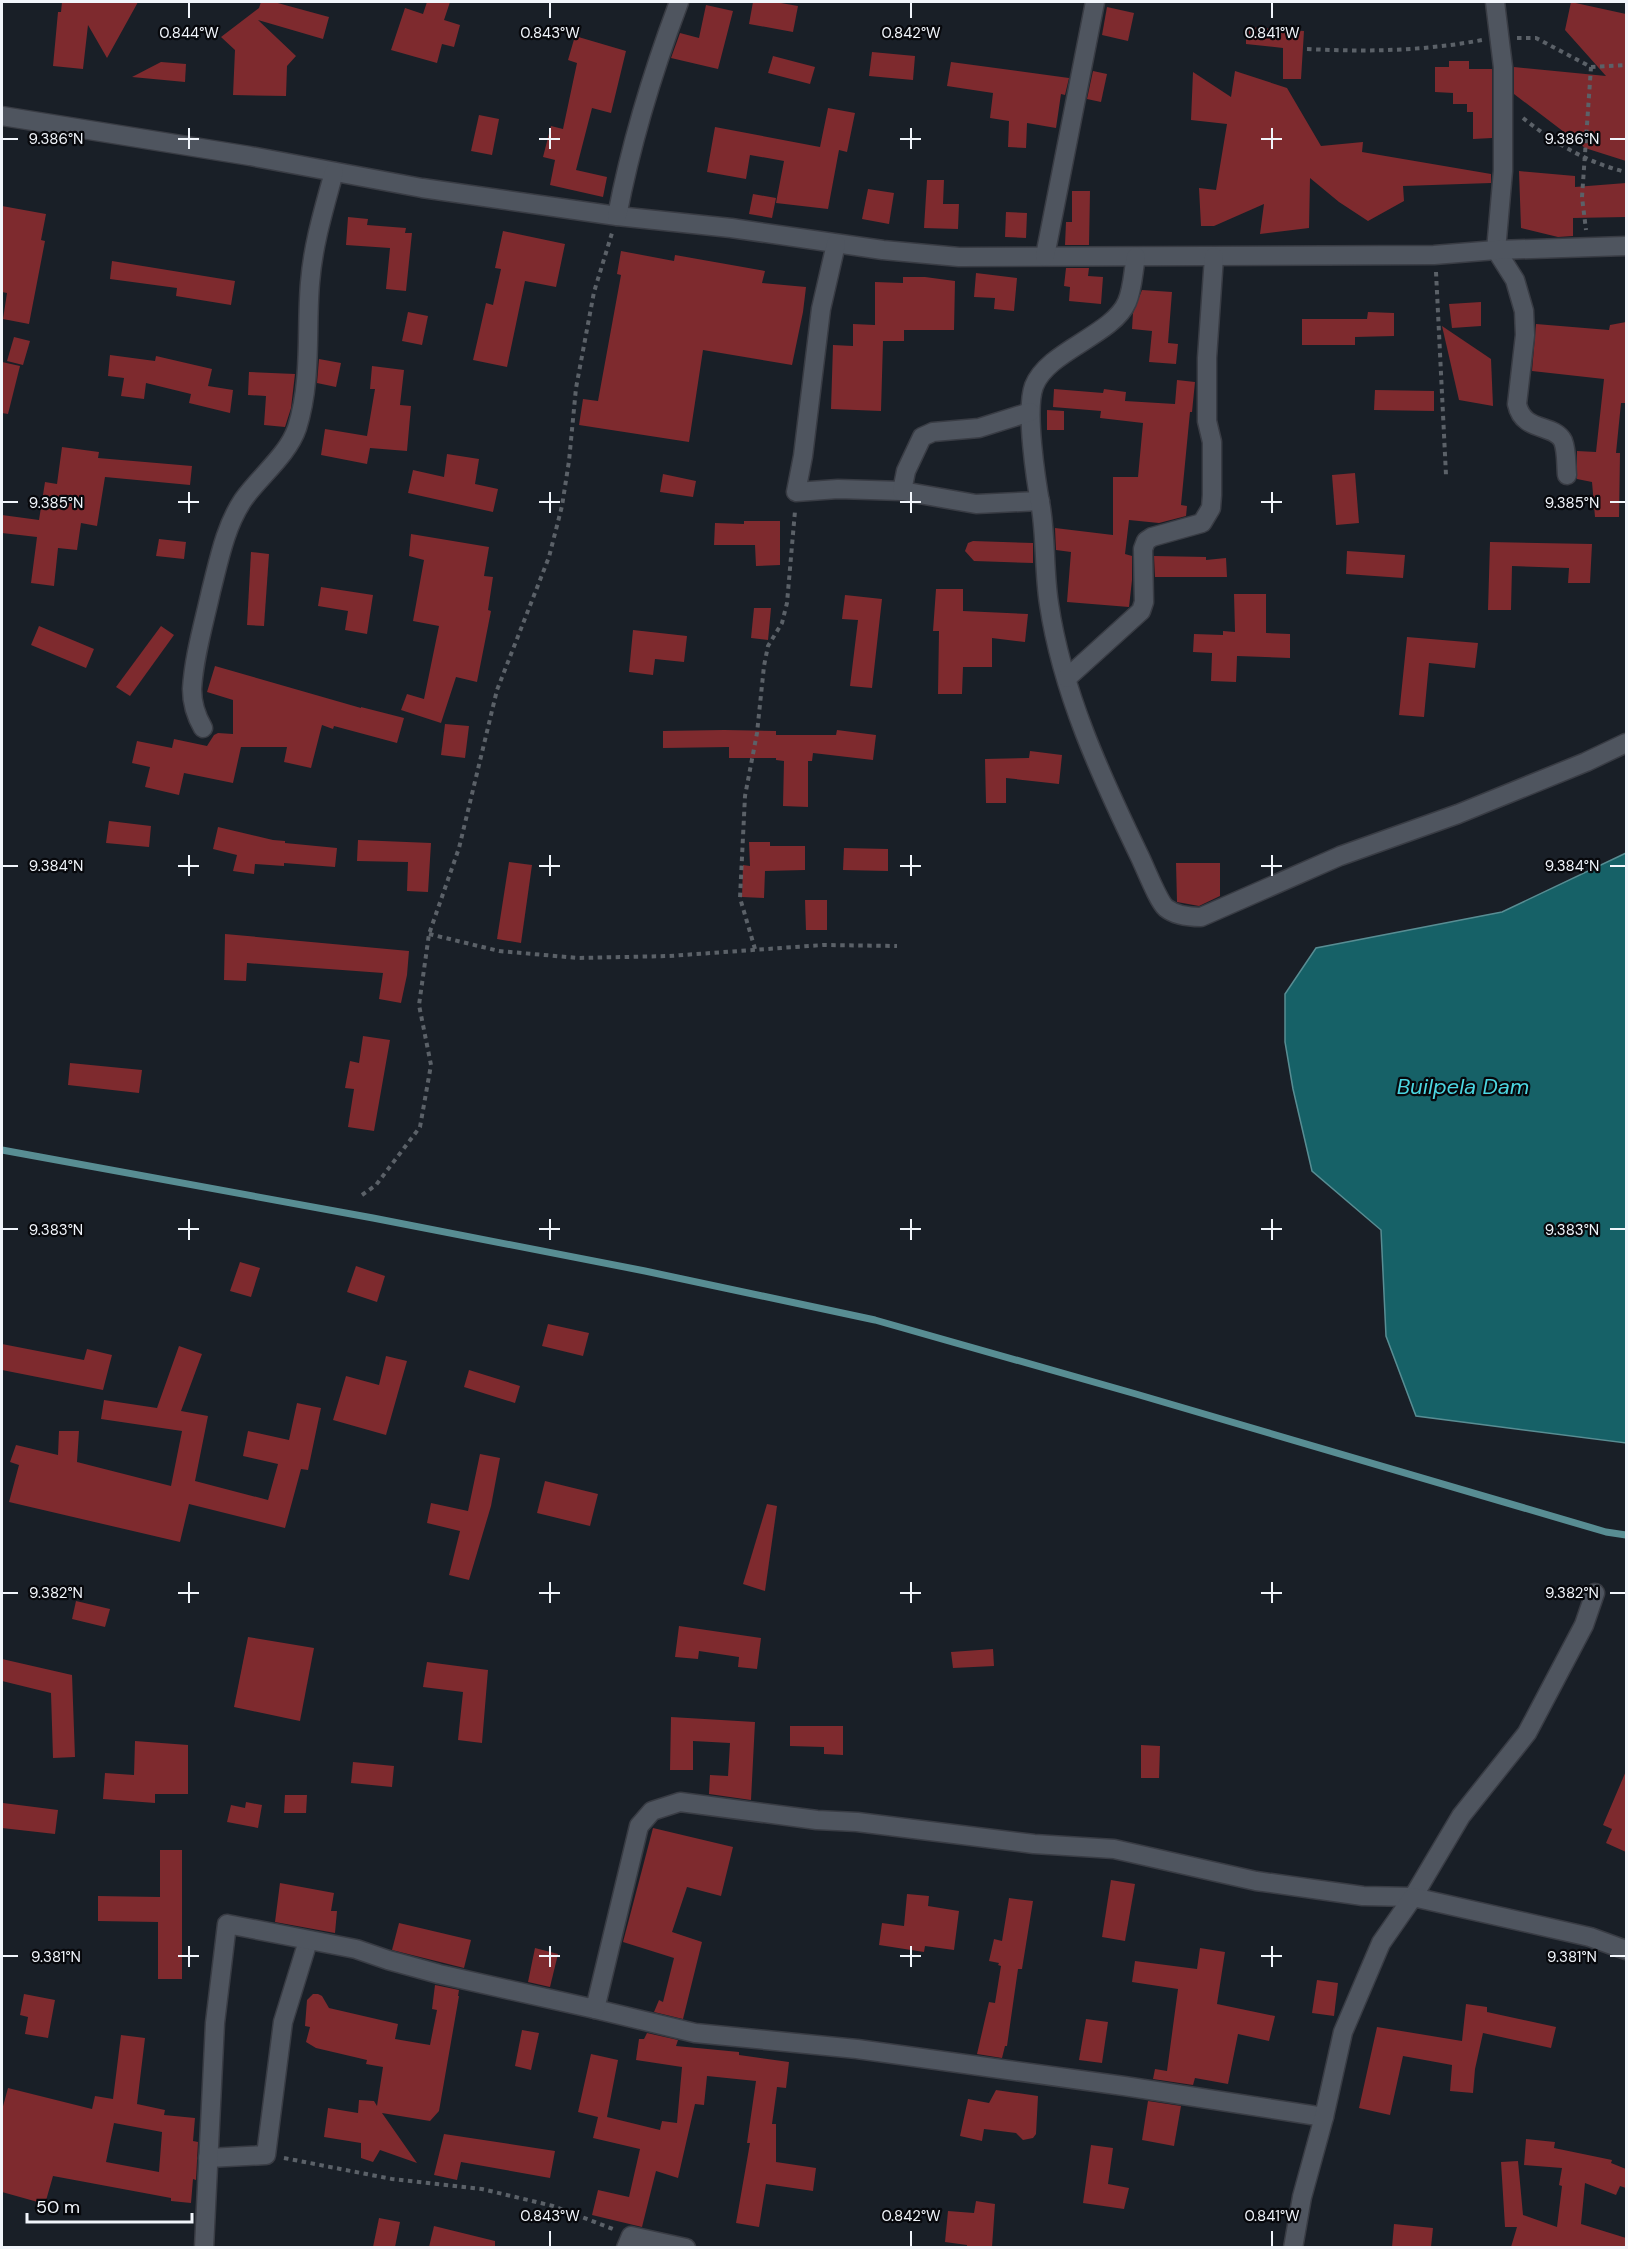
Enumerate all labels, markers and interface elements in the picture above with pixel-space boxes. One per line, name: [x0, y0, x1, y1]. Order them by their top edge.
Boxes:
text: 0.844°W: [159, 23, 219, 43]
text: 0.843°W: [520, 23, 580, 43]
text: 0.842°W: [881, 23, 941, 43]
text: 0.841°W: [1244, 23, 1300, 43]
text: 9.386°N: [29, 129, 83, 149]
text: 9.386°N: [1545, 129, 1599, 149]
text: 9.385°N: [29, 493, 83, 513]
text: 9.385°N: [1545, 493, 1599, 513]
text: 9.384°N: [29, 856, 83, 876]
text: 9.384°N: [1545, 856, 1599, 876]
water label: Builpela Dam: [1397, 1072, 1529, 1101]
text: 9.383°N: [29, 1220, 83, 1240]
text: 9.383°N: [1545, 1220, 1599, 1240]
text: 9.382°N: [29, 1583, 83, 1603]
text: 9.382°N: [1545, 1583, 1599, 1603]
text: 9.381°N: [31, 1947, 81, 1967]
text: 9.381°N: [1547, 1947, 1597, 1967]
scale bar: [27, 2186, 192, 2224]
text: 50 m: [36, 2195, 80, 2219]
text: 0.843°W: [520, 2206, 580, 2226]
text: 0.842°W: [881, 2206, 941, 2226]
text: 0.841°W: [1244, 2206, 1300, 2226]

